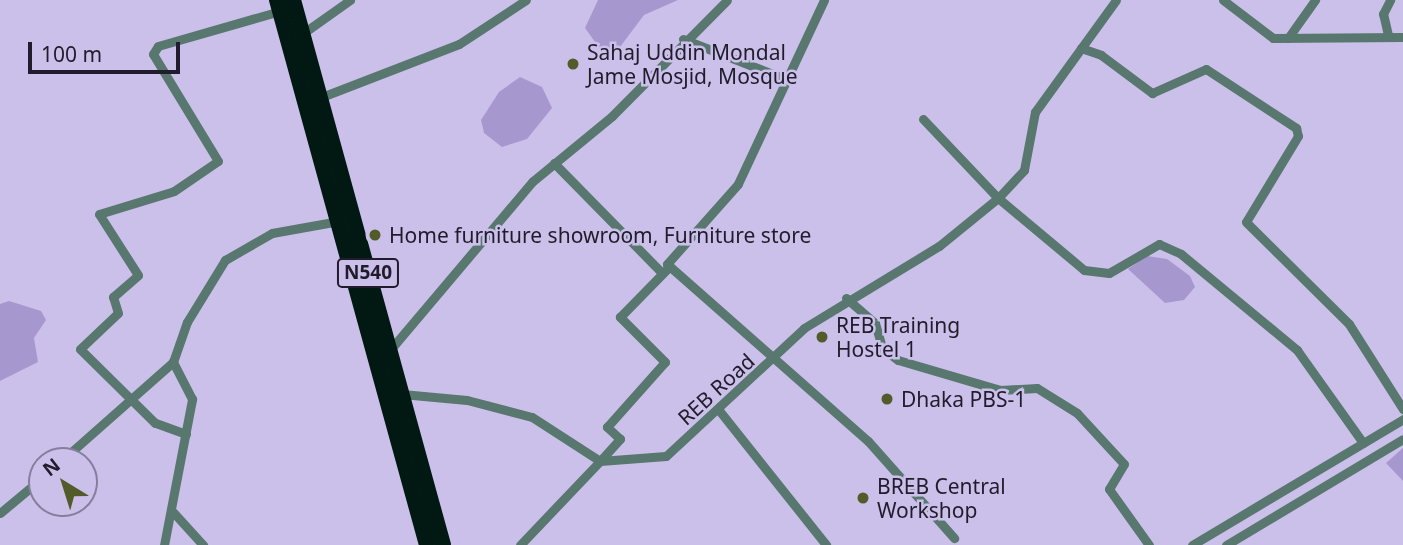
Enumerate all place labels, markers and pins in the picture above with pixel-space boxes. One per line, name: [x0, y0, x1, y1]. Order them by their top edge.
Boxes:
place label: Sahaj Uddin Mondal Jame Mosjid, Mosque: [587, 39, 798, 89]
marker: Sahaj Uddin Mondal Jame Mosjid, Mosque: [565, 56, 581, 72]
place label: Home furniture showroom, Furniture store: [389, 222, 811, 248]
marker: Home furniture showroom, Furniture store: [367, 227, 383, 243]
place label: REB Training Hostel 1: [836, 312, 960, 362]
marker: REB Training Hostel 1: [814, 329, 830, 345]
place label: Dhaka PBS-1: [901, 386, 1026, 412]
marker: Dhaka PBS-1: [879, 391, 895, 407]
place label: BREB Central Workshop: [877, 473, 1006, 523]
marker: BREB Central Workshop: [855, 490, 871, 506]

